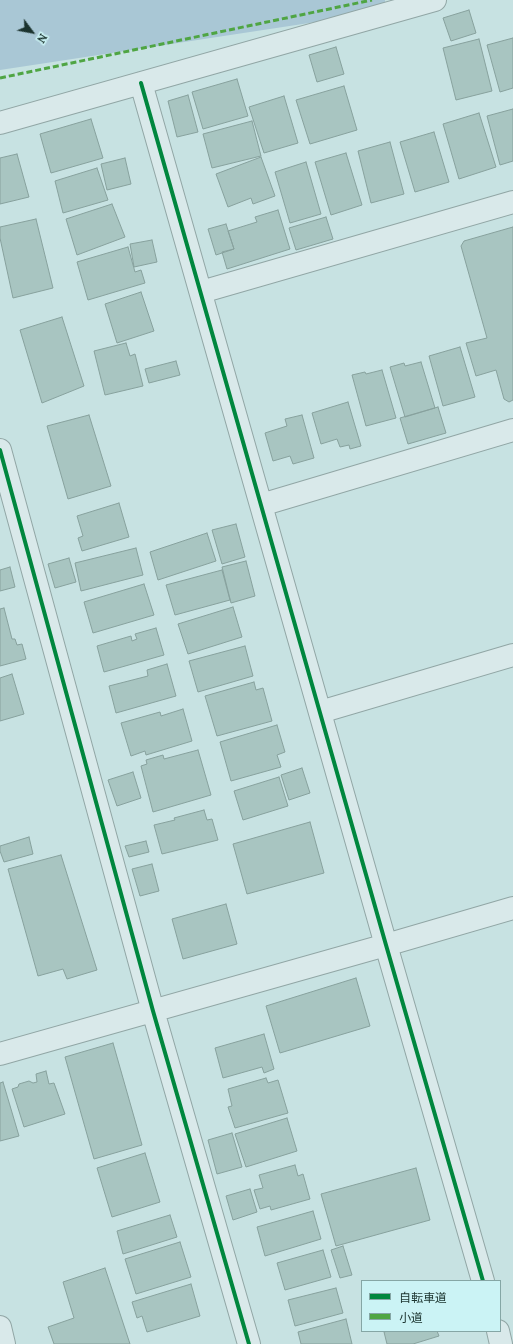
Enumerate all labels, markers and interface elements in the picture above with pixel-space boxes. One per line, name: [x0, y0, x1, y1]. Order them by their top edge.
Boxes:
north arrow: [12, 12, 52, 52]
text: N: [34, 31, 50, 46]
legend: [361, 1280, 501, 1332]
text: 自転車道: [399, 1290, 447, 1305]
text: 小道: [399, 1310, 423, 1325]

